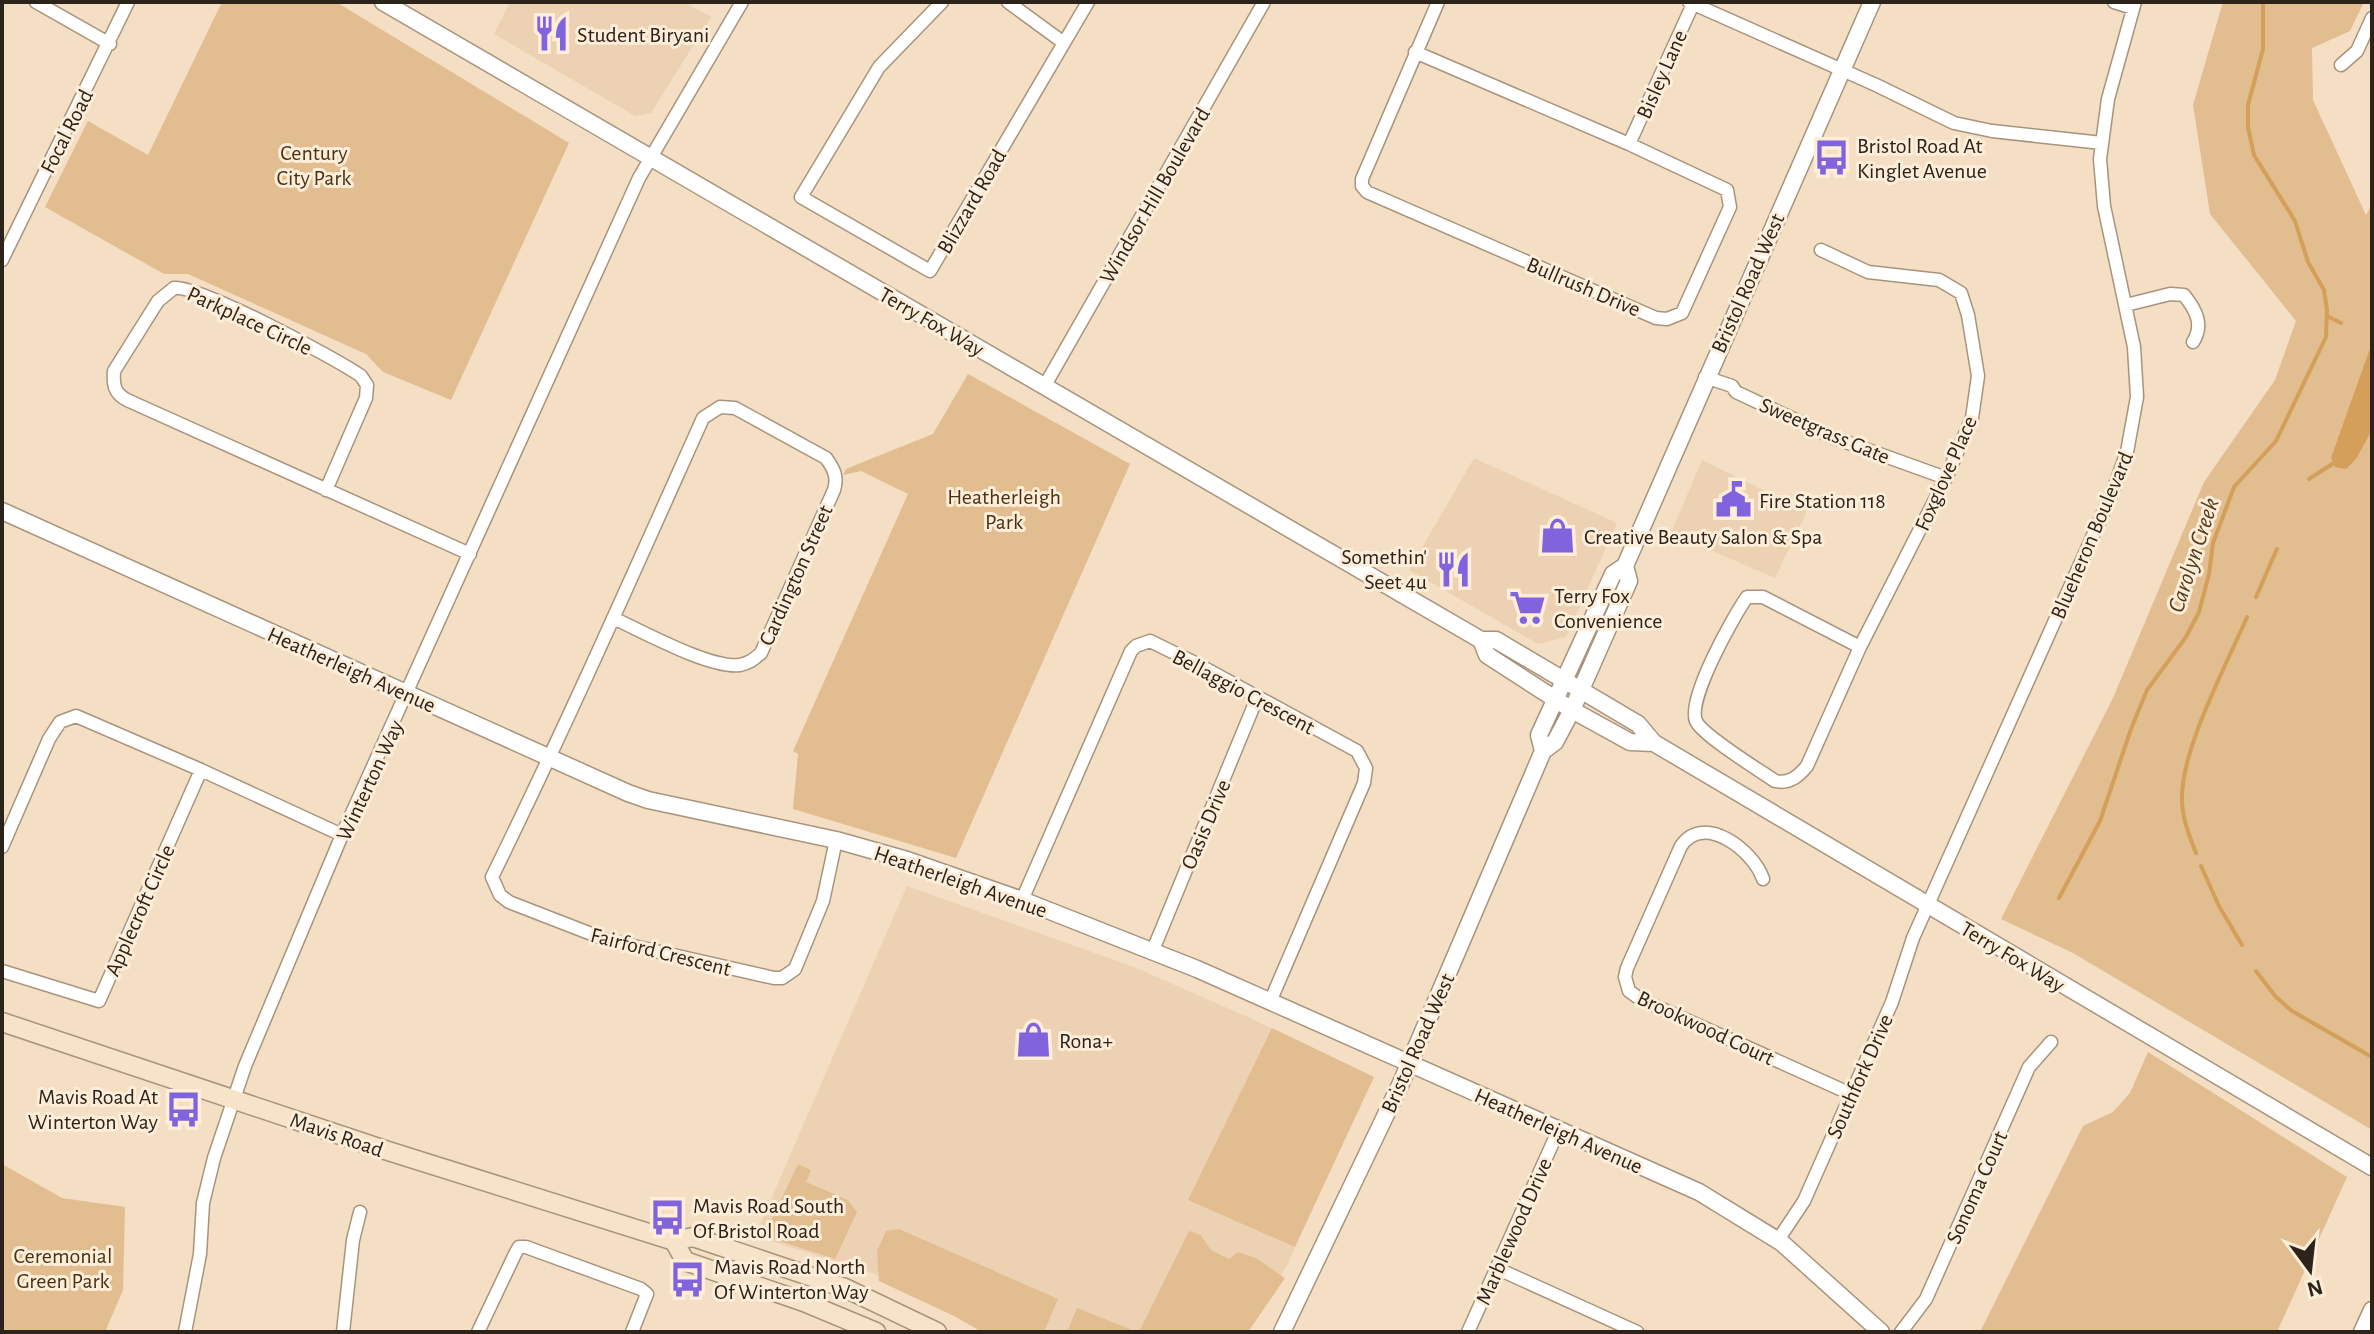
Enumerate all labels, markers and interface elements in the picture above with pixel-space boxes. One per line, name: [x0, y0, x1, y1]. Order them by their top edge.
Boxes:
restaurant icon: Student Biryani: [532, 15, 570, 53]
place label: Student Biryani: [577, 24, 709, 46]
street label: Bisley Lane: [1633, 27, 1691, 122]
street label: Focal Road: [36, 86, 97, 177]
street label: Windsor Hill Boulevard: [1096, 104, 1214, 287]
place label: Bristol Road At Kinglet Avenue: [1857, 135, 1987, 182]
bus stop icon: Bristol Road At Kinglet Avenue: [1812, 139, 1850, 177]
park label: Century City Park: [277, 142, 351, 189]
street label: Blizzard Road: [933, 146, 1011, 257]
street label: Bristol Road West: [1707, 210, 1788, 356]
street label: Bullrush Drive: [1524, 253, 1644, 321]
street label: Parkplace Circle: [184, 282, 315, 359]
street label: Terry Fox Way: [875, 283, 988, 361]
street label: Sweetgrass Gate: [1756, 394, 1893, 468]
street label: Foxglove Place: [1911, 413, 1981, 534]
street label: Blueheron Boulevard: [2047, 449, 2137, 622]
public building icon: Fire Station 118: [1714, 481, 1752, 519]
park label: Heatherleigh Park: [947, 486, 1061, 533]
place label: Fire Station 118: [1759, 490, 1886, 512]
water label: Carolyn Creek: [2164, 495, 2224, 615]
street label: Cardington Street: [755, 502, 837, 649]
shop icon: Creative Beauty Salon & Spa: [1539, 517, 1577, 555]
place label: Creative Beauty Salon & Spa: [1584, 526, 1822, 548]
place label: Somethin' Seet 4u: [1341, 546, 1427, 593]
restaurant icon: Somethin' Seet 4u: [1434, 550, 1472, 588]
place label: Terry Fox Convenience: [1554, 585, 1662, 632]
supermarket icon: Terry Fox Convenience: [1509, 589, 1547, 627]
street label: Heatherleigh Avenue: [264, 623, 439, 717]
street label: Bellaggio Crescent: [1169, 645, 1318, 739]
street label: Winterton Way: [332, 716, 408, 844]
street label: Oasis Drive: [1177, 776, 1235, 872]
street label: Applecroft Circle: [101, 841, 179, 979]
street label: Heatherleigh Avenue: [871, 842, 1050, 922]
street label: Terry Fox Way: [1957, 917, 2069, 997]
street label: Fairford Crescent: [588, 924, 733, 980]
street label: Bristol Road West: [1377, 970, 1458, 1116]
street label: Brookwood Court: [1634, 987, 1777, 1069]
street label: Southfork Drive: [1823, 1011, 1897, 1142]
shop icon: Rona+: [1014, 1021, 1052, 1059]
place label: Rona+: [1059, 1030, 1113, 1052]
street label: Heatherleigh Avenue: [1471, 1084, 1646, 1178]
place label: Mavis Road At Winterton Way: [28, 1086, 159, 1133]
bus stop icon: Mavis Road At Winterton Way: [165, 1090, 203, 1128]
street label: Mavis Road: [287, 1109, 386, 1161]
street label: Sonoma Court: [1942, 1128, 2012, 1247]
street label: Marblewood Drive: [1472, 1155, 1556, 1308]
place label: Mavis Road South Of Bristol Road: [693, 1195, 844, 1242]
bus stop icon: Mavis Road South Of Bristol Road: [648, 1199, 686, 1237]
north arrow: [2270, 1230, 2350, 1310]
park label: Ceremonial Green Park: [14, 1245, 112, 1292]
place label: Mavis Road North Of Winterton Way: [714, 1256, 869, 1303]
bus stop icon: Mavis Road North Of Winterton Way: [669, 1260, 707, 1298]
text: N: [2305, 1276, 2325, 1301]

